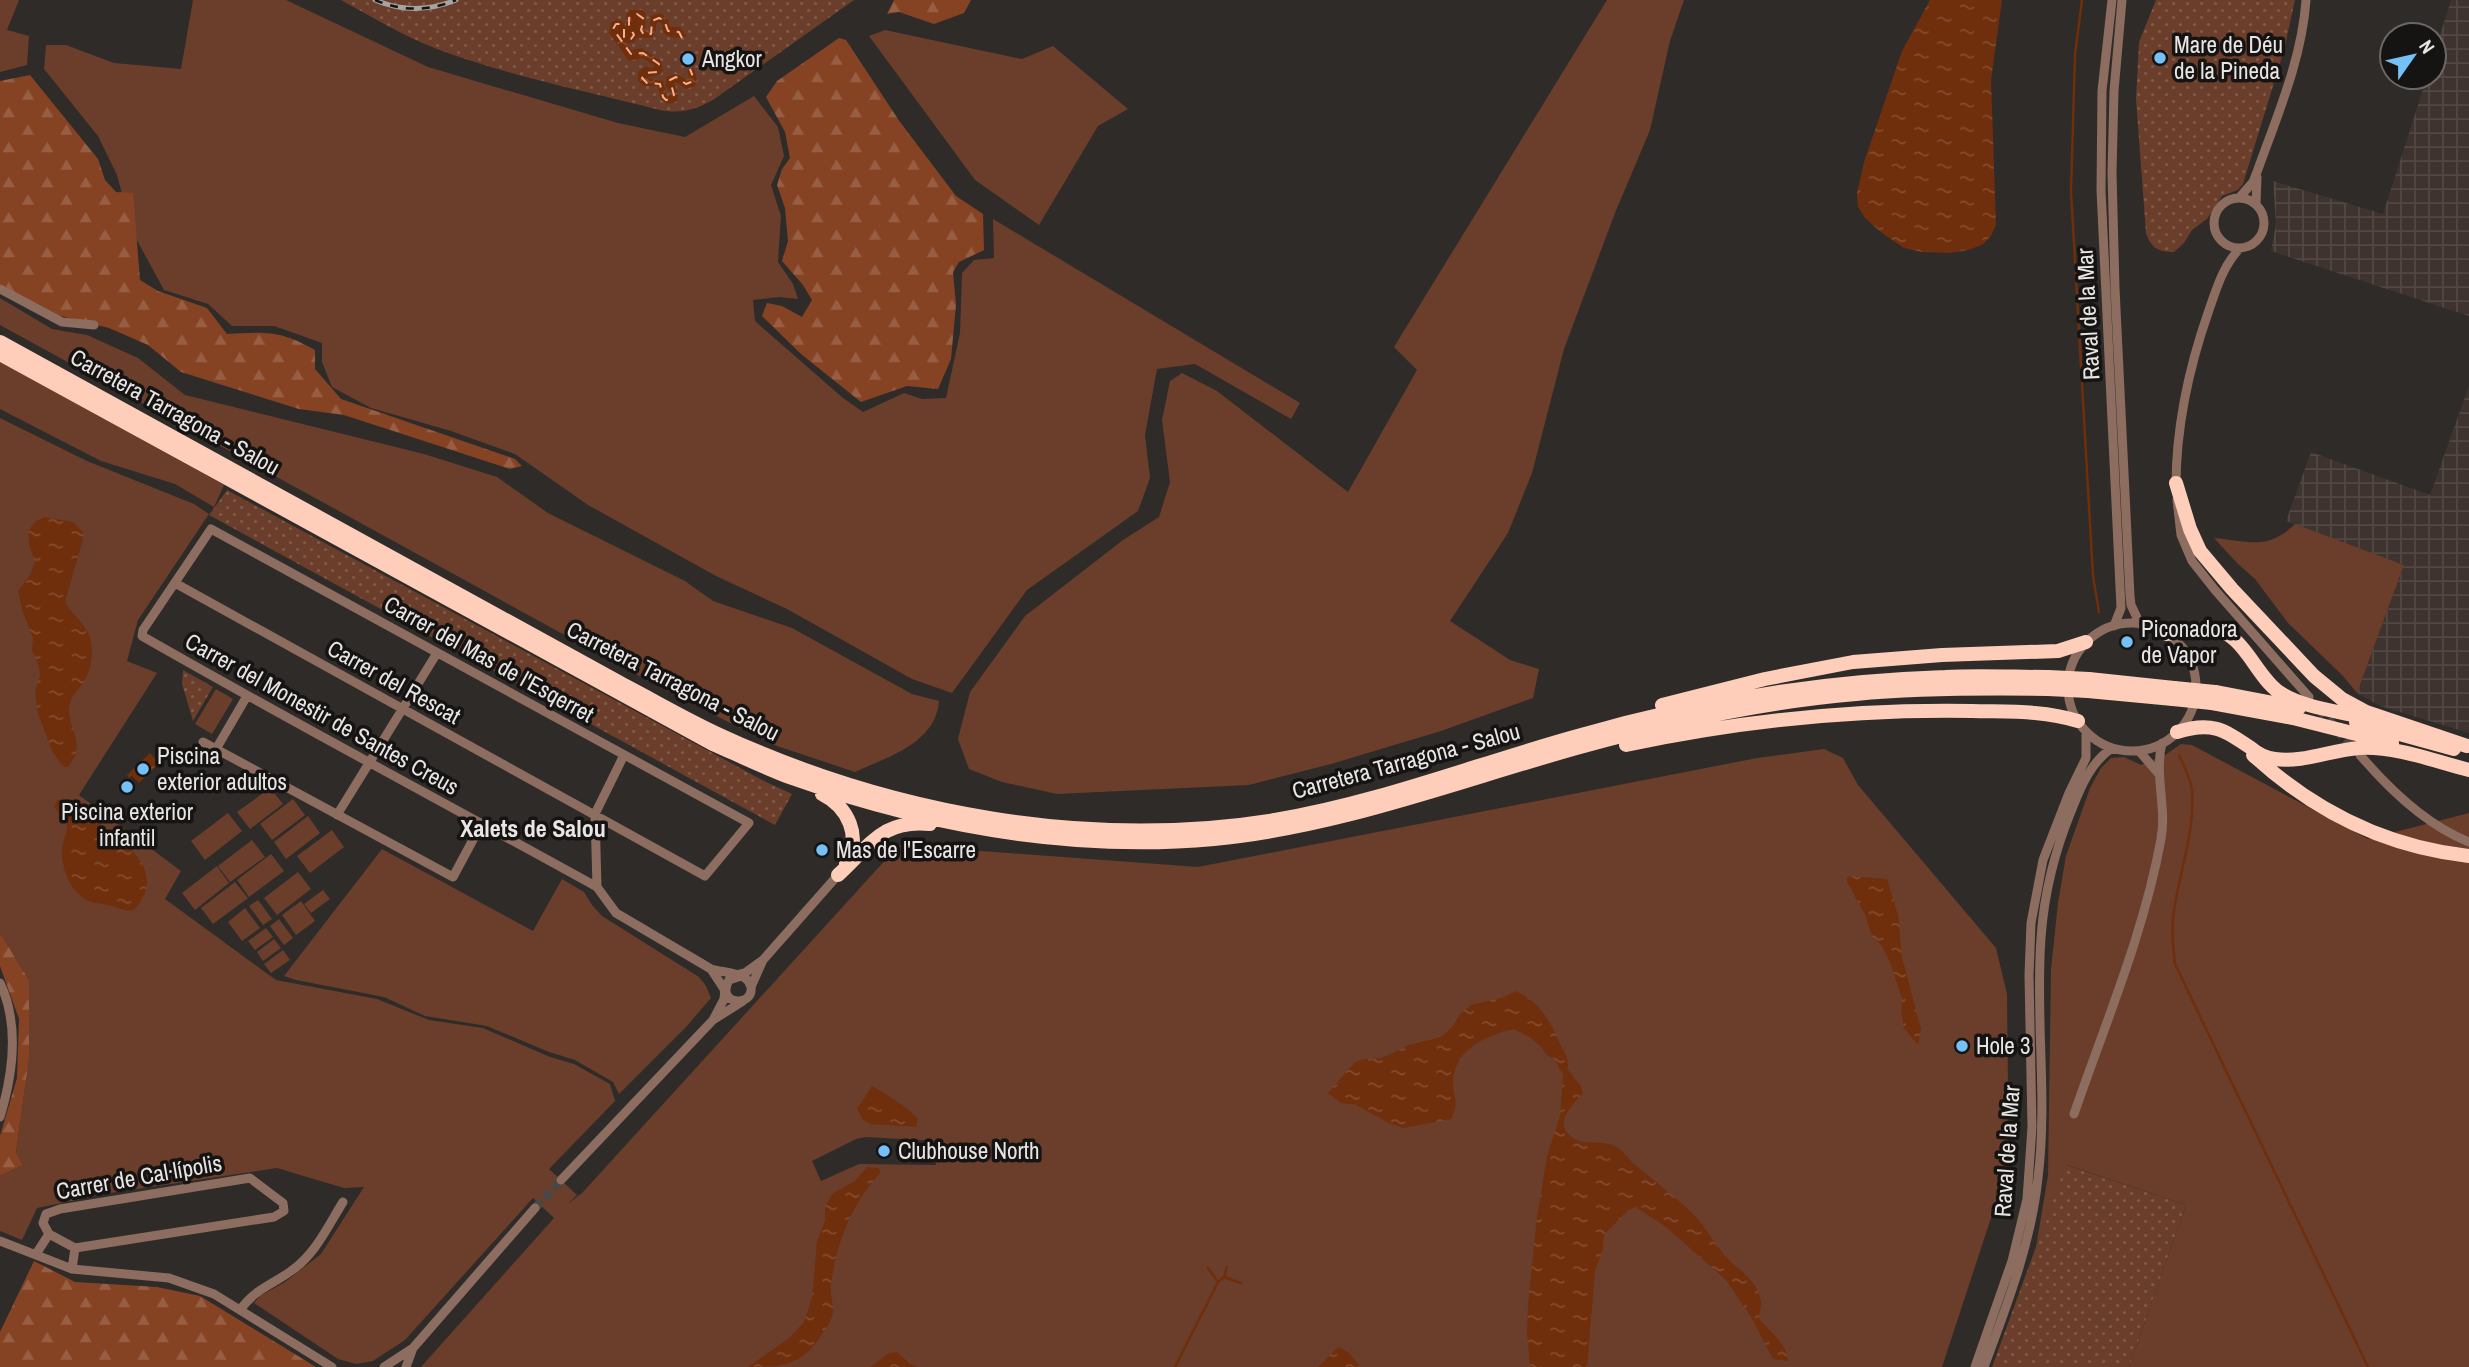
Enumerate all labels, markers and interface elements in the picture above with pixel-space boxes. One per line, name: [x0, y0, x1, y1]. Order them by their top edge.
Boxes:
north arrow: [2378, 21, 2448, 91]
place label: Mare de Déu de la Pineda: [2174, 29, 2283, 86]
text: N: [2413, 35, 2441, 58]
place label: Angkor: [701, 43, 762, 74]
marker: Mare de Déu de la Pineda: [2152, 50, 2168, 66]
marker: Angkor: [680, 51, 696, 67]
street label: Raval de la Mar: [2069, 247, 2106, 381]
street label: Carretera Tarragona - Salou: [65, 341, 285, 482]
street label: Carrer del Mas de l'Esqerret: [379, 588, 600, 729]
street label: Carretera Tarragona - Salou: [562, 613, 785, 748]
place label: Piconadora de Vapor: [2141, 613, 2238, 670]
street label: Carrer del Monestir de Santes Creus: [180, 625, 465, 802]
street label: Carrer del Rescat: [322, 632, 466, 731]
marker: Piconadora de Vapor: [2119, 634, 2135, 650]
street label: Carretera Tarragona - Salou: [1288, 715, 1523, 806]
place label: Piscina exterior adultos: [157, 740, 287, 797]
marker: Piscina exterior adultos: [135, 761, 151, 777]
marker: Piscina exterior infantil: [119, 779, 135, 795]
place label: Piscina exterior infantil: [61, 796, 194, 853]
district label: Xalets de Salou: [460, 812, 606, 844]
place label: Mas de l'Escarre: [836, 834, 976, 865]
marker: Mas de l'Escarre: [814, 842, 830, 858]
place label: Hole 3: [1976, 1030, 2031, 1061]
marker: Hole 3: [1954, 1038, 1970, 1054]
street label: Raval de la Mar: [1986, 1083, 2027, 1218]
place label: Clubhouse North: [898, 1135, 1040, 1166]
marker: Clubhouse North: [876, 1143, 892, 1159]
street label: Carrer de Cal·lípolis: [54, 1147, 224, 1206]

